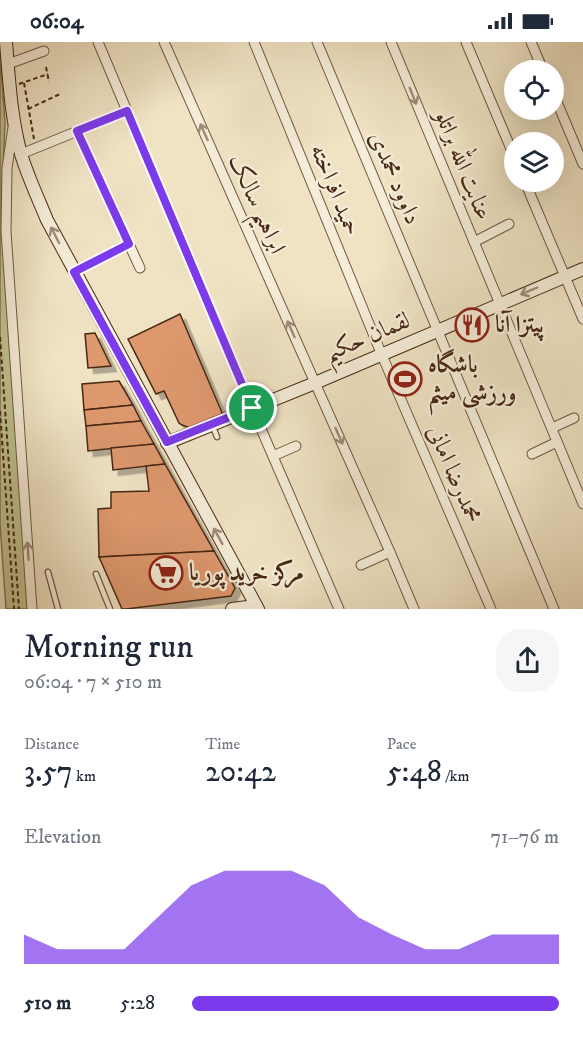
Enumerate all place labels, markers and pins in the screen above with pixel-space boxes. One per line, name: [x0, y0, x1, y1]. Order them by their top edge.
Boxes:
restaurant icon: پیتزا آنا: [454, 307, 490, 343]
place label: پیتزا آنا: [495, 310, 545, 342]
place label: باشگاه ورزشی میثم: [428, 348, 516, 416]
sports icon: باشگاه ورزشی میثم: [387, 361, 423, 397]
pin: [226, 382, 277, 433]
supermarket icon: مرکز خرید پوریا: [148, 555, 184, 591]
place label: مرکز خرید پوریا: [189, 558, 304, 590]

